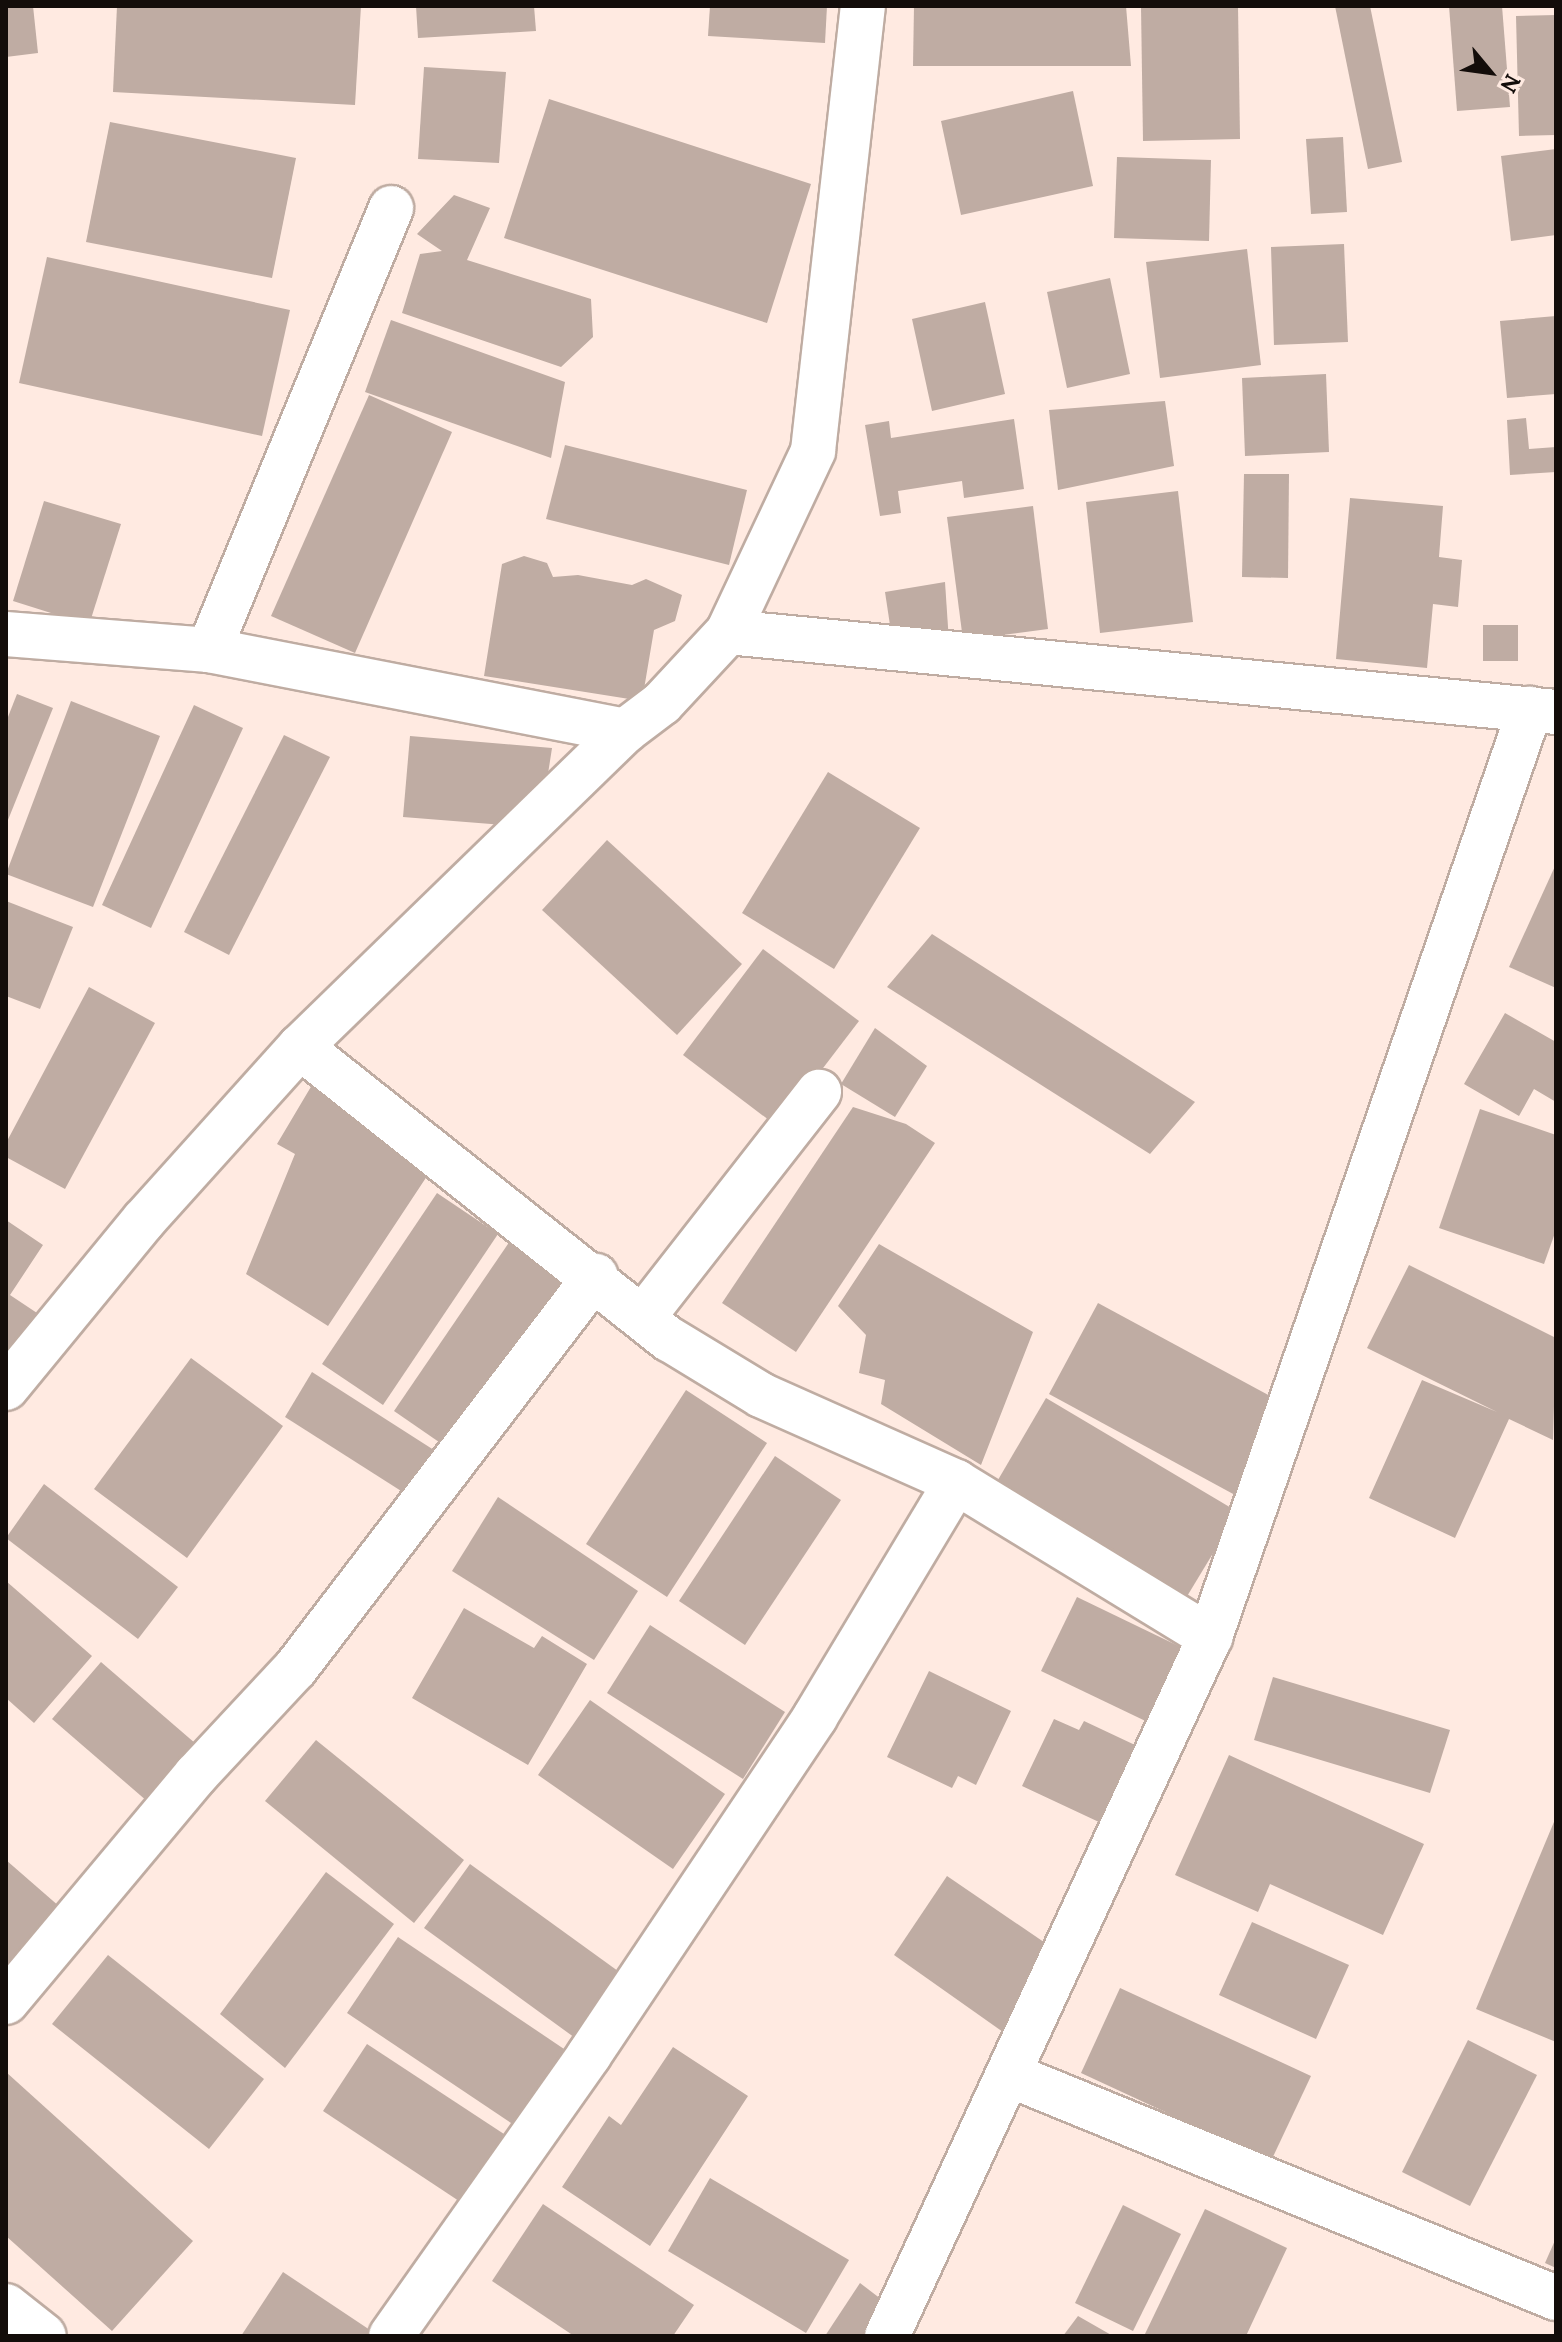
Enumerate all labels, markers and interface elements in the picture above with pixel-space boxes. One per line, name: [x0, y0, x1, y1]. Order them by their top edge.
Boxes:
north arrow: [1450, 32, 1530, 112]
text: N: [1495, 69, 1527, 98]

